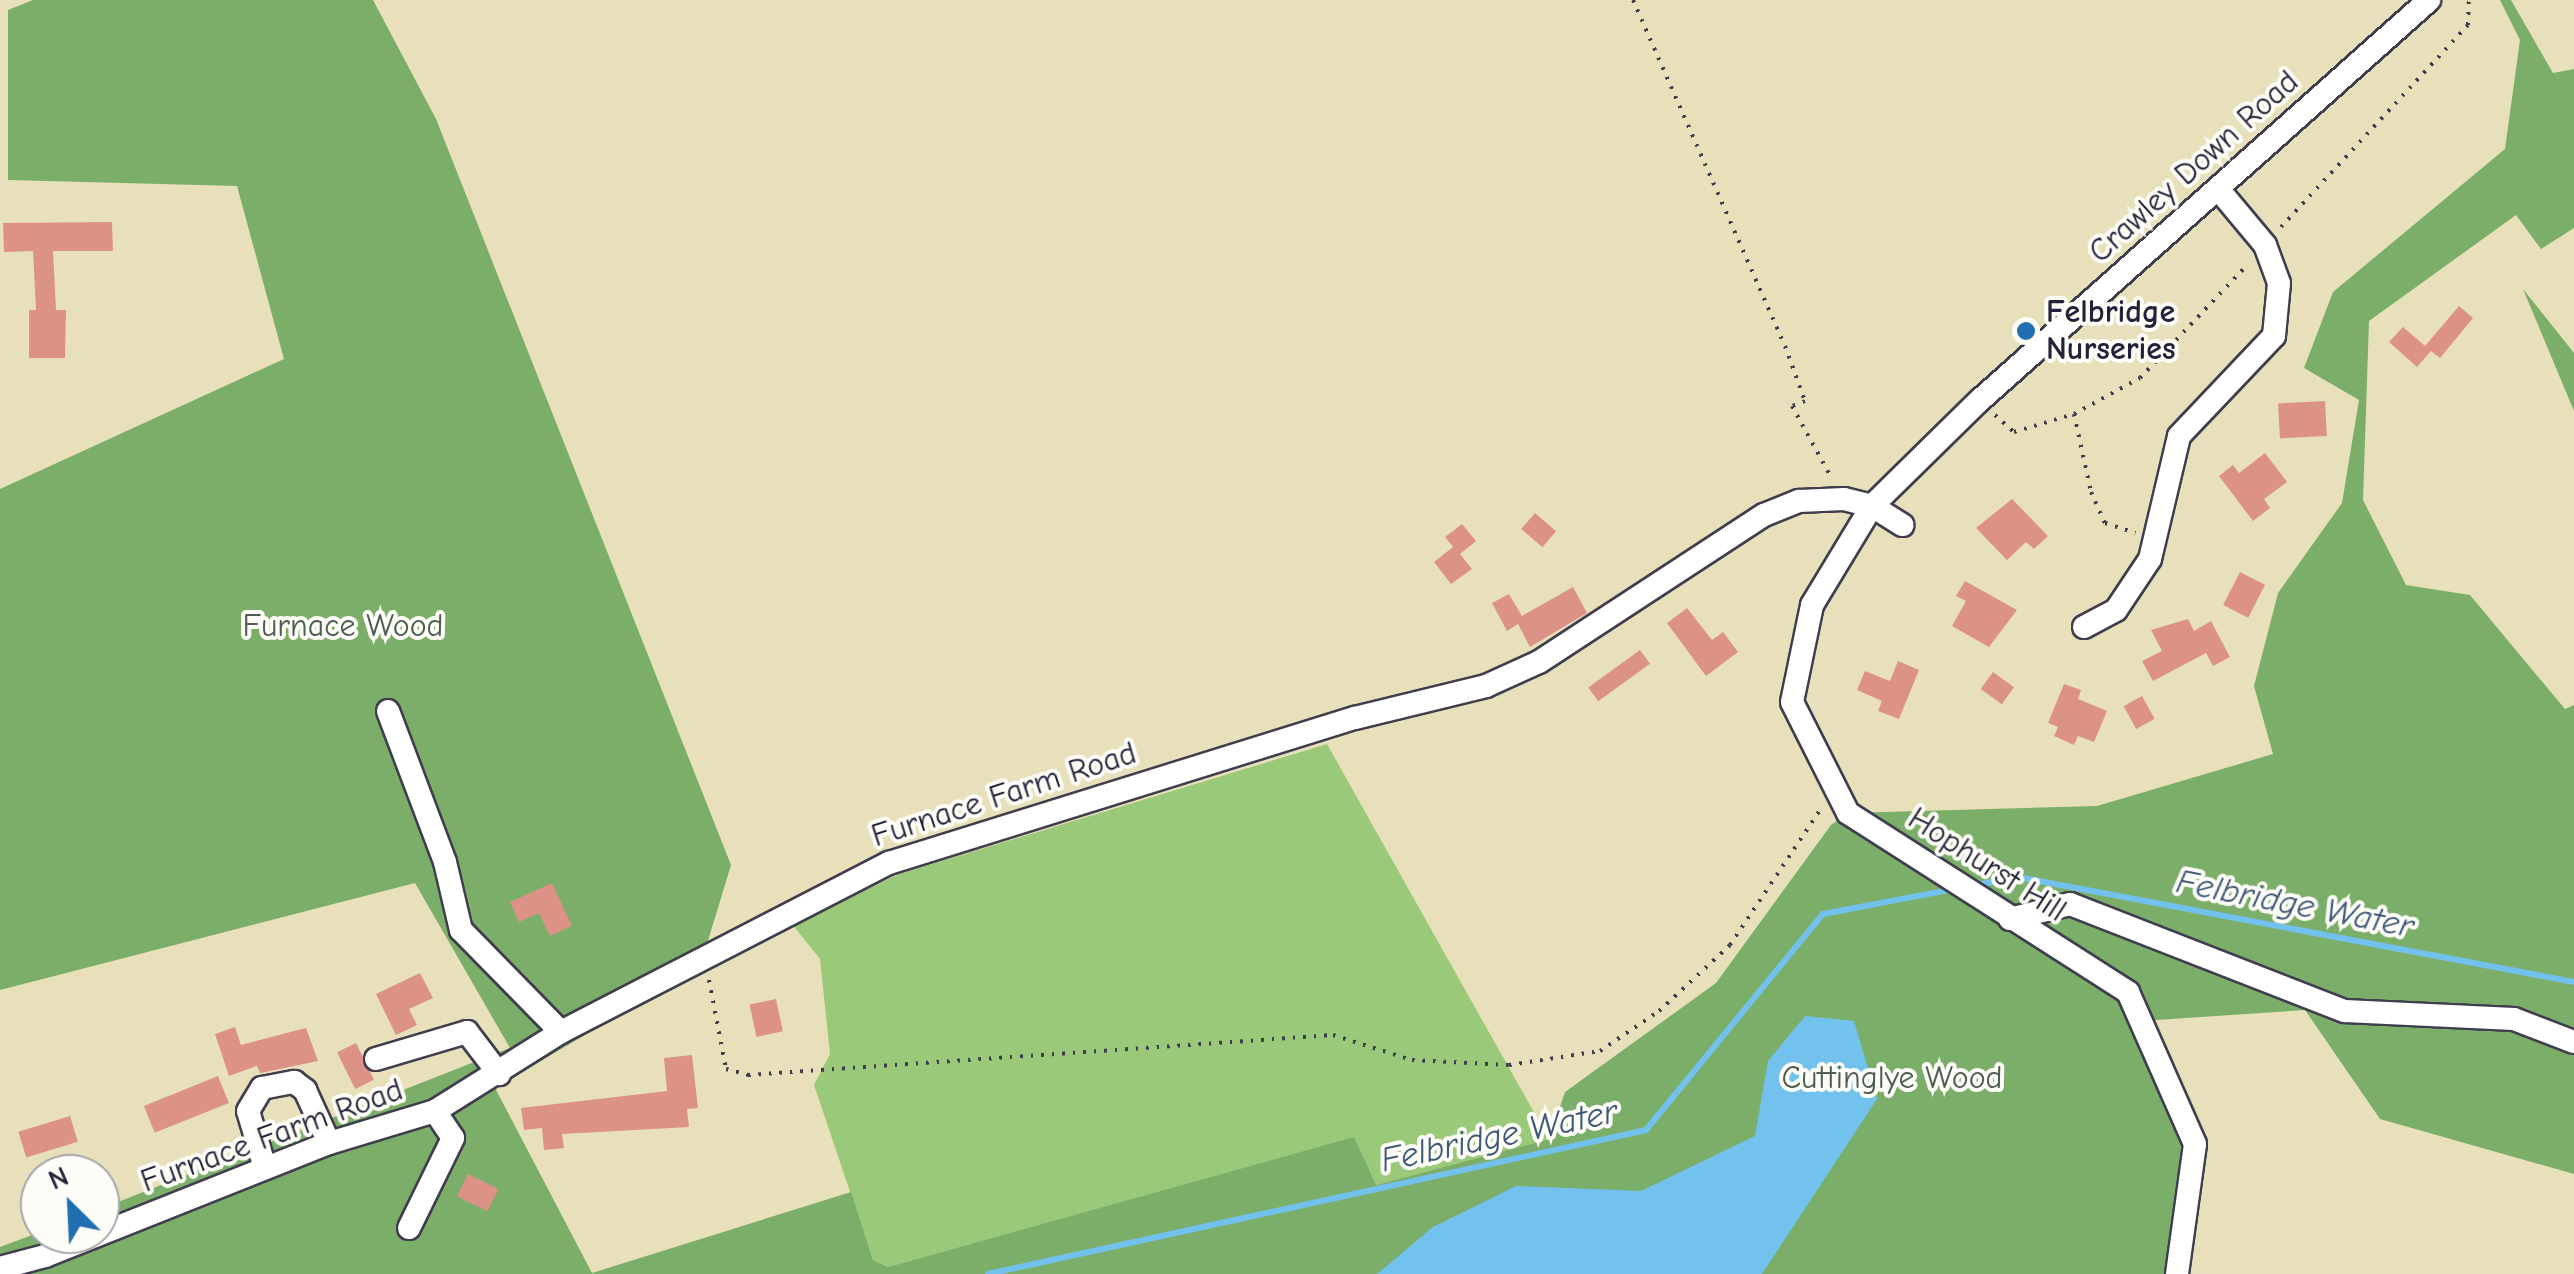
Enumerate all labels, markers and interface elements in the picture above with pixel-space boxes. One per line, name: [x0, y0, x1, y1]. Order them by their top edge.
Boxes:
street label: Crawley Down Road: [2081, 63, 2307, 271]
place label: Felbridge Nurseries: [2046, 294, 2176, 369]
marker: Felbridge Nurseries: [2015, 320, 2037, 342]
park label: Furnace Wood: [242, 607, 444, 645]
street label: Furnace Farm Road: [867, 734, 1141, 856]
street label: Hophurst Hill: [1901, 800, 2073, 930]
water label: Felbridge Water: [2173, 860, 2417, 948]
park label: Cuttinglye Wood: [1781, 1059, 2003, 1097]
street label: Furnace Farm Road: [136, 1071, 408, 1201]
water label: Felbridge Water: [1377, 1090, 1621, 1182]
north arrow: [20, 1154, 120, 1254]
text: N: [44, 1160, 73, 1197]

